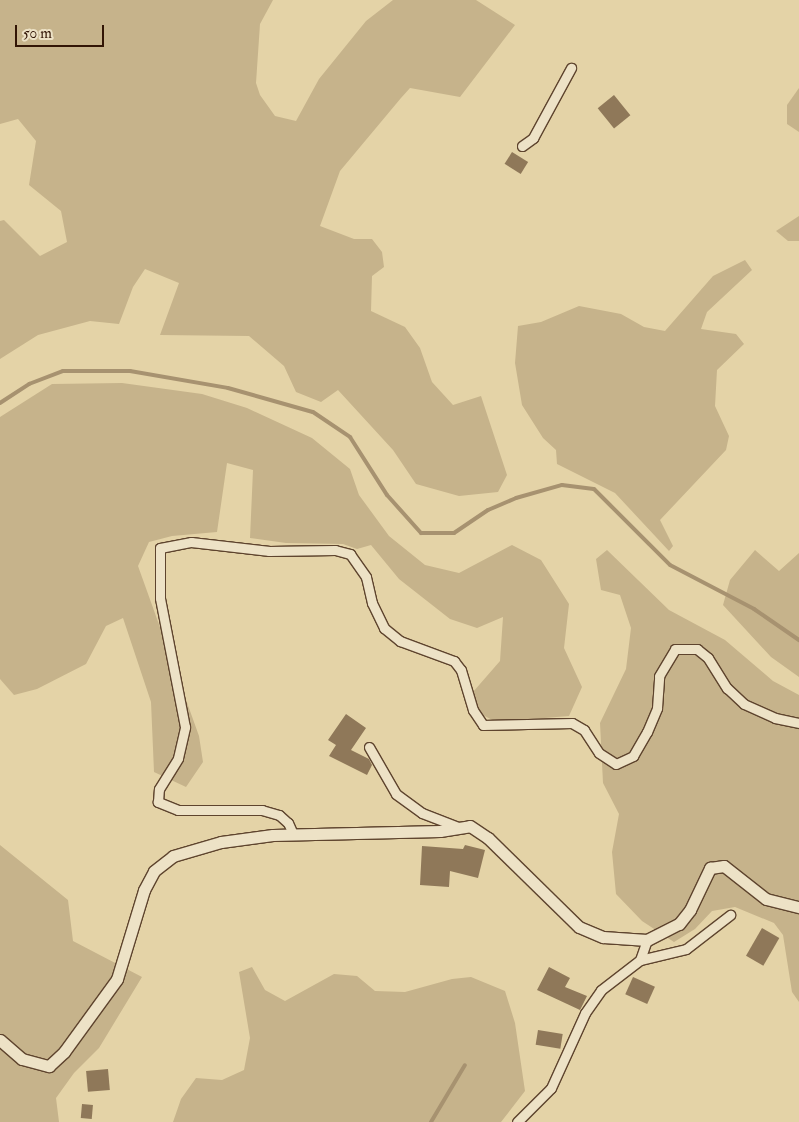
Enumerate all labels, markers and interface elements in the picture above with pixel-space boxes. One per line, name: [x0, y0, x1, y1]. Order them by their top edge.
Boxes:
scale bar: [18, 15, 106, 47]
text: 50 m: [23, 24, 52, 43]

